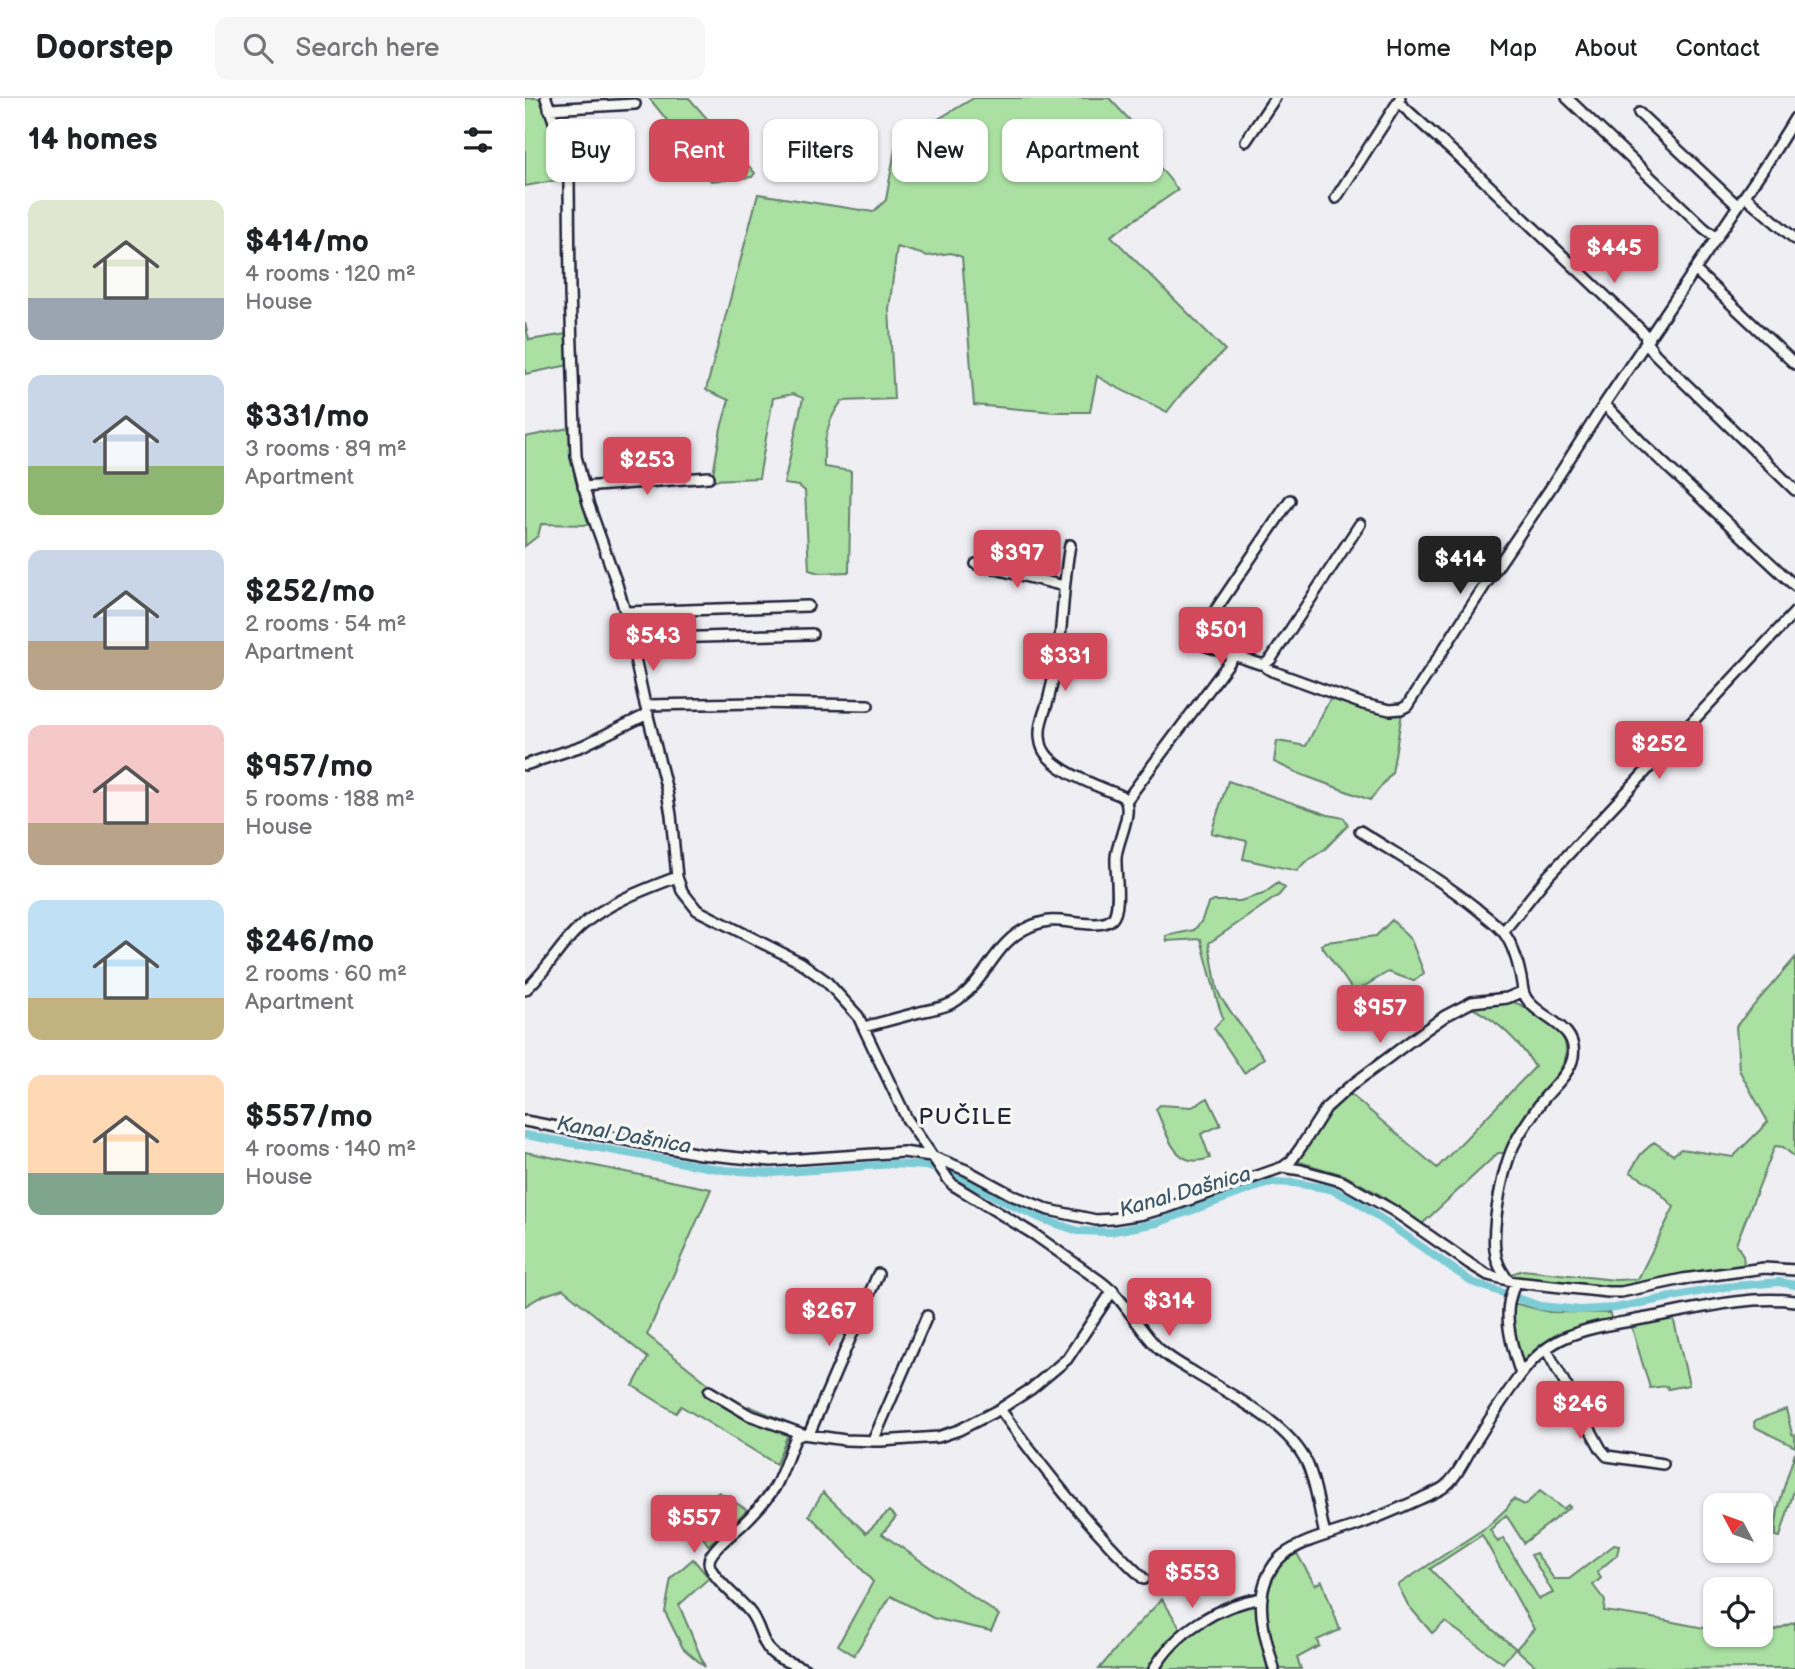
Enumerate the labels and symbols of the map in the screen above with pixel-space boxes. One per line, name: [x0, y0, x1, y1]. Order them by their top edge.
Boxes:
pin: $445: [1573, 226, 1655, 285]
pin: $253: [606, 438, 688, 497]
pin: $397: [976, 531, 1058, 590]
pin: $414: [1419, 536, 1501, 596]
pin: $501: [1180, 608, 1262, 667]
pin: $543: [612, 614, 694, 673]
pin: $331: [1024, 634, 1106, 693]
pin: $252: [1618, 722, 1700, 781]
pin: $957: [1339, 986, 1421, 1045]
district label: PUČILE: [918, 1102, 1014, 1131]
water label: Kanal Dašnica: [555, 1111, 693, 1159]
water label: Kanal Dašnica: [1116, 1161, 1254, 1223]
pin: $314: [1128, 1278, 1210, 1338]
pin: $267: [788, 1288, 870, 1348]
pin: $246: [1539, 1382, 1621, 1441]
north arrow: [1703, 1493, 1773, 1563]
pin: $557: [653, 1496, 735, 1555]
pin: $553: [1151, 1550, 1233, 1610]

